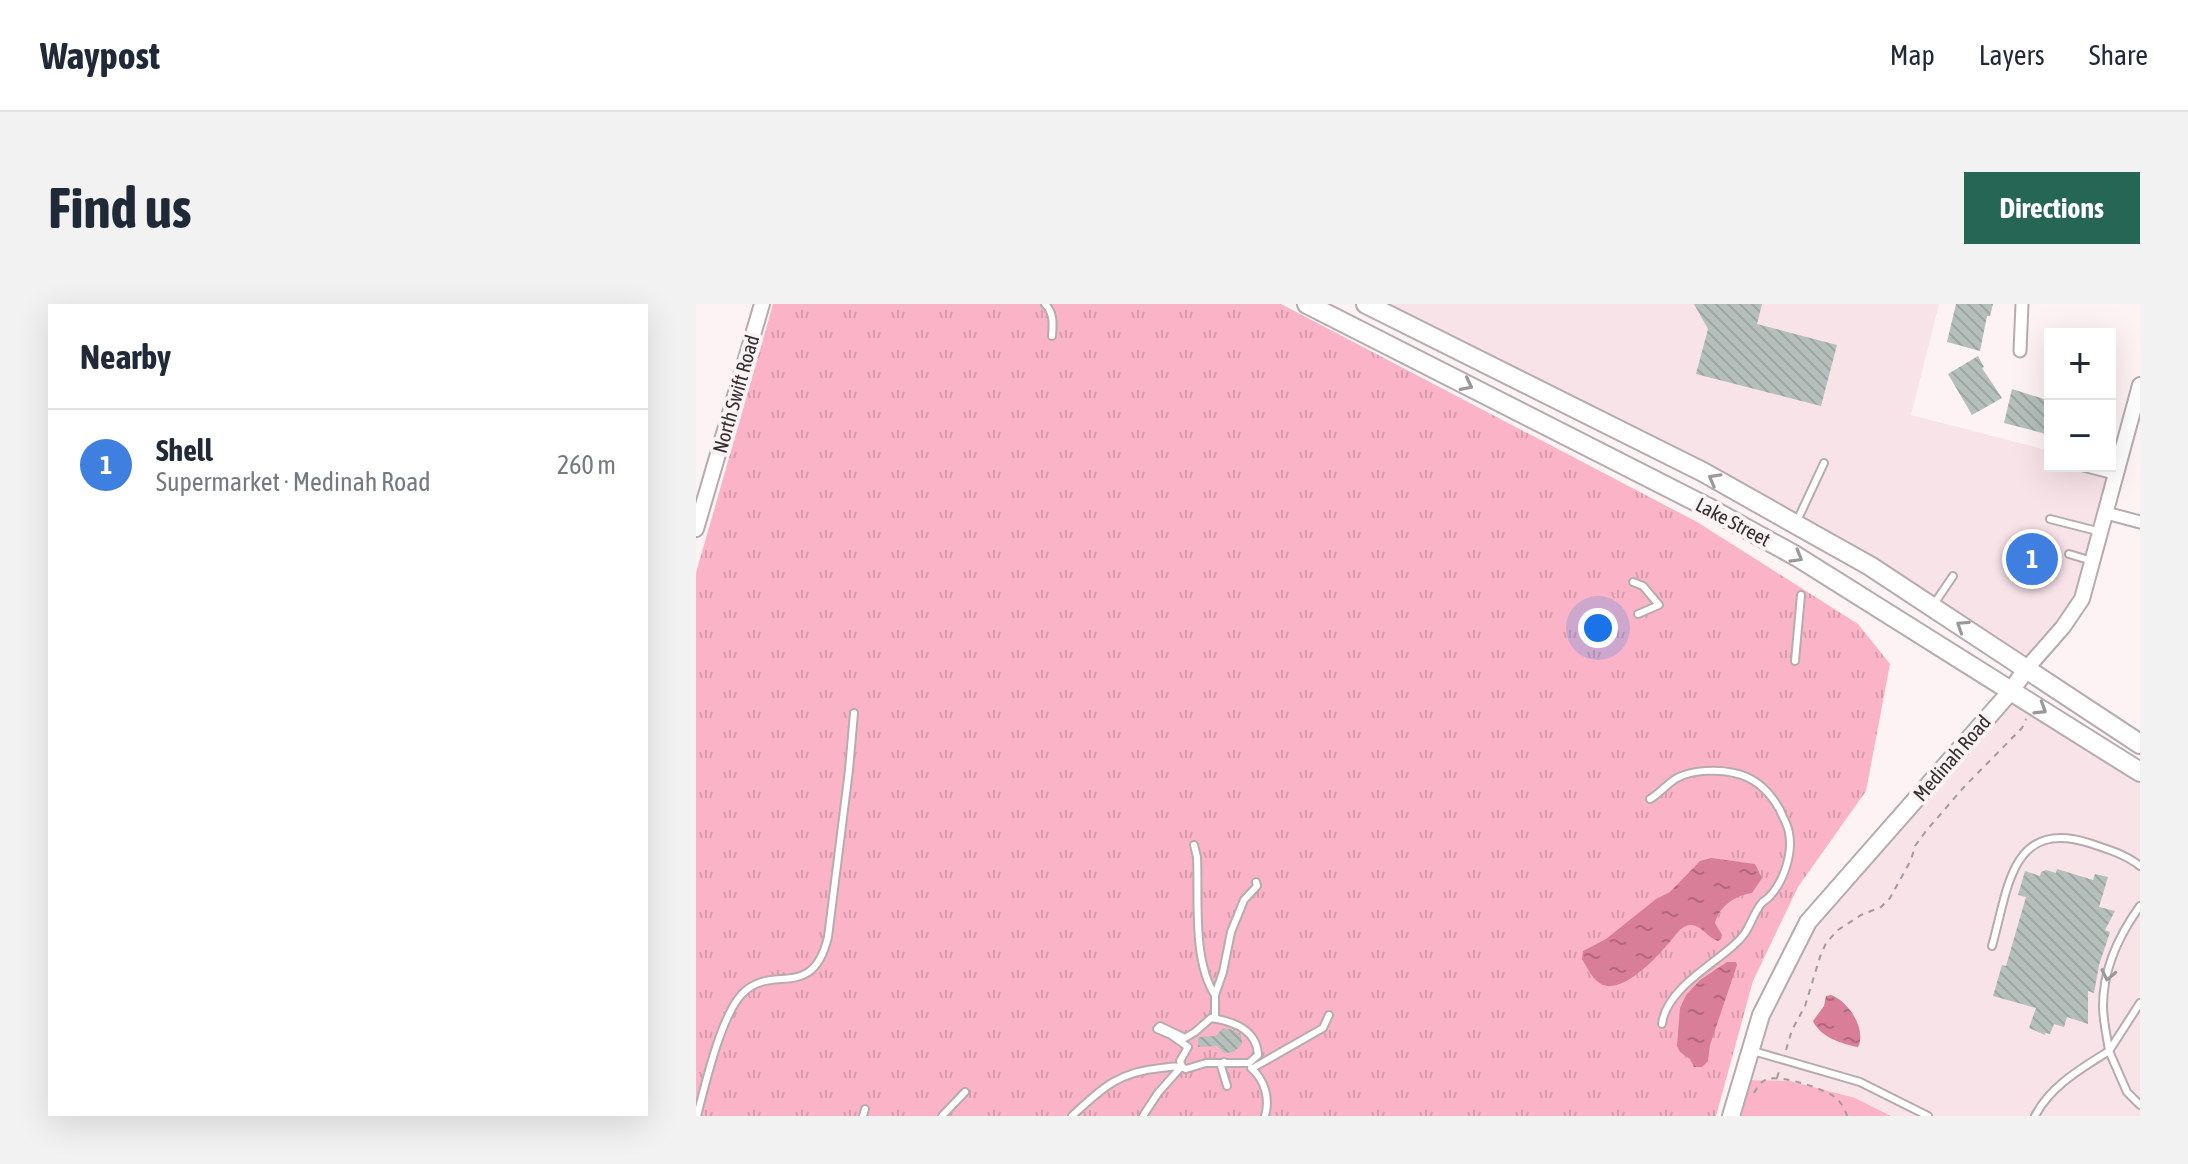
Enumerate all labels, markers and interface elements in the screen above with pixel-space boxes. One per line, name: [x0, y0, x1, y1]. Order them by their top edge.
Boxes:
text: Waypost: [40, 34, 160, 77]
text: Map: [1890, 39, 1935, 71]
text: Layers: [1979, 39, 2045, 71]
text: Share: [2089, 39, 2148, 71]
button: Directions: [1964, 172, 2140, 244]
text: Find us: [48, 176, 192, 240]
map controls: [2044, 328, 2116, 472]
button: +: [2044, 328, 2116, 400]
street label: North Swift Road: [708, 332, 763, 456]
text: Nearby: [80, 337, 171, 376]
one-way arrow: [1459, 375, 1474, 390]
button: −: [2044, 400, 2116, 472]
text: Shell: [156, 433, 213, 467]
text: 1: [100, 450, 112, 480]
text: 260 m: [557, 450, 616, 480]
text: Supermarket · Medinah Road: [156, 467, 431, 497]
one-way arrow: [1708, 473, 1722, 488]
street label: Lake Street: [1692, 492, 1775, 551]
pin: 1: [2006, 529, 2058, 589]
one-way arrow: [1789, 547, 1803, 562]
your location: [1578, 608, 1618, 648]
one-way arrow: [1956, 620, 1970, 635]
one-way arrow: [2033, 699, 2047, 714]
street label: Medinah Road: [1908, 710, 1995, 805]
one-way arrow: [2100, 968, 2117, 981]

